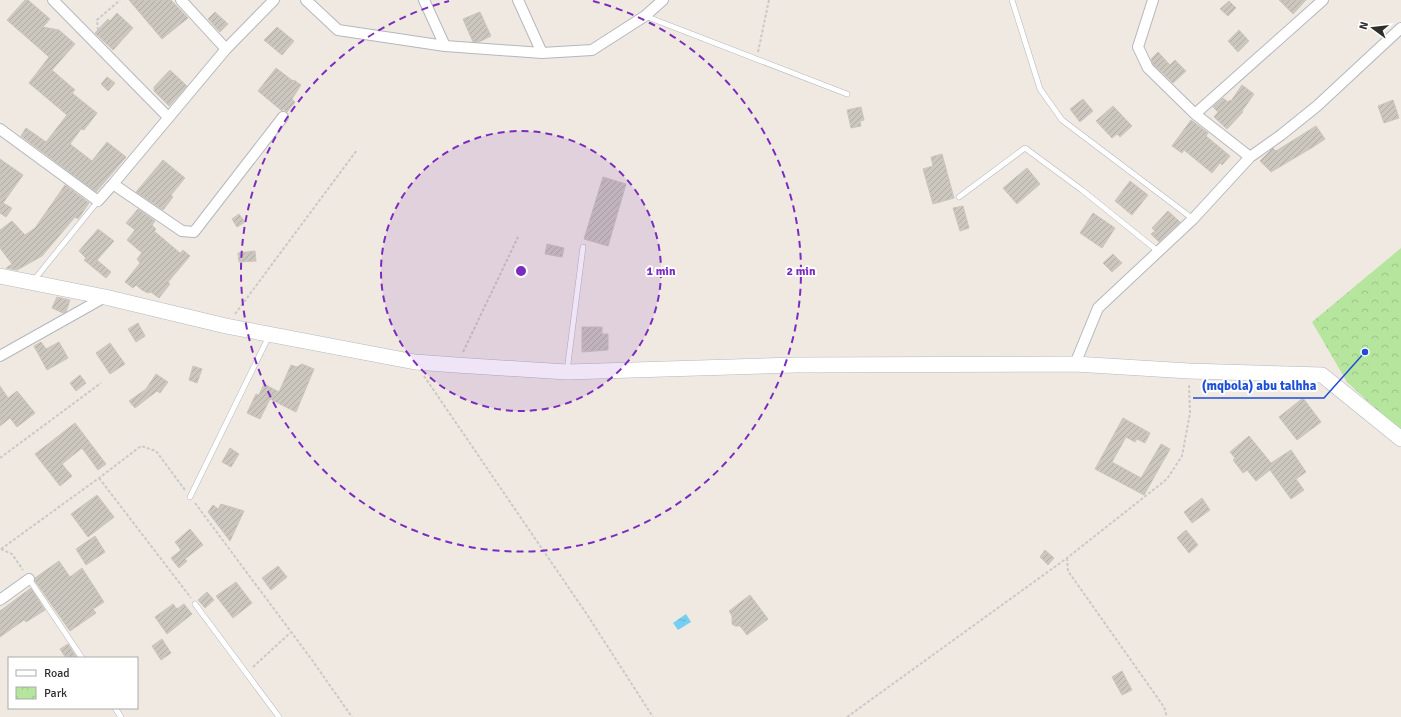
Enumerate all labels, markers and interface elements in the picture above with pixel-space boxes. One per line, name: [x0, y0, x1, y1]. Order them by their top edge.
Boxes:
north arrow: [1353, 8, 1393, 48]
text: N: [1357, 20, 1371, 31]
centre of rings: [514, 264, 528, 278]
text: 1 min: [647, 264, 676, 279]
text: 2 min: [787, 264, 816, 279]
callout: (mqbola) abu talhha: [1193, 373, 1324, 398]
text: (mqbola) abu talhha: [1202, 378, 1317, 394]
legend: [8, 657, 138, 709]
text: Road: [44, 666, 70, 681]
text: Park: [44, 686, 67, 701]

